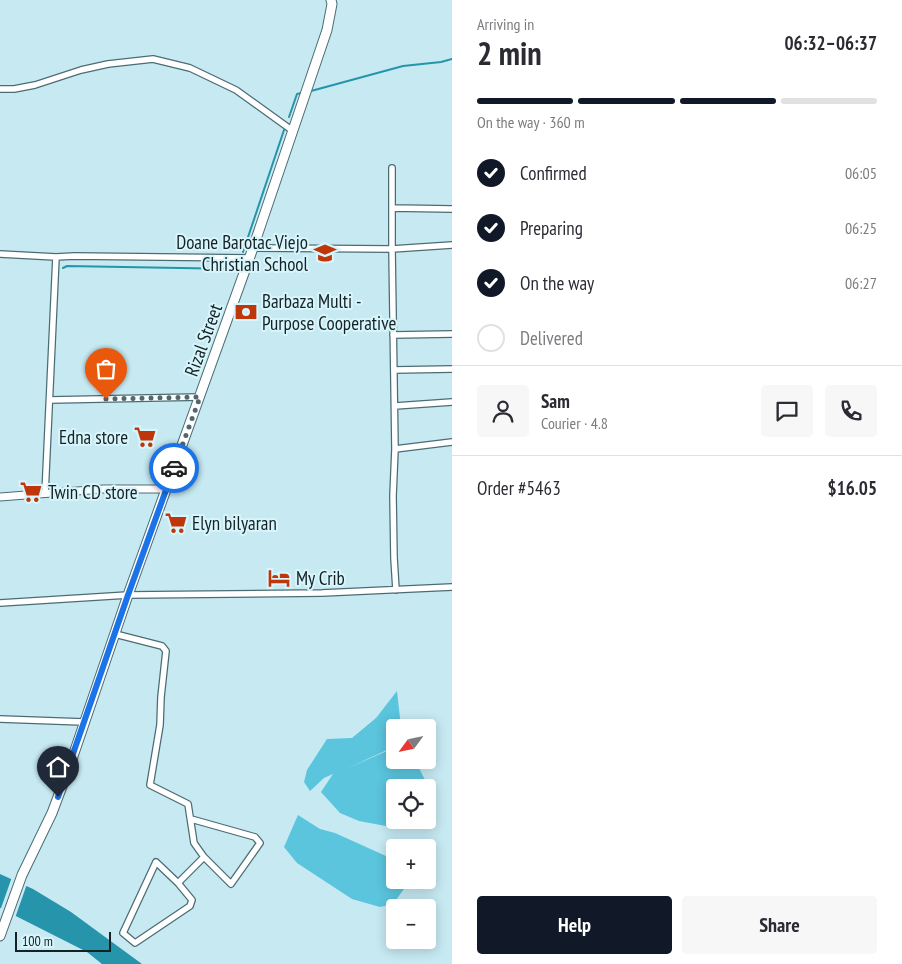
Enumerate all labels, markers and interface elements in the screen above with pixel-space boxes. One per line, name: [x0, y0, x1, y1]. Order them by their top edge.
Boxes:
text: Arriving in: [477, 14, 534, 34]
text: 06:32–06:37: [784, 31, 877, 55]
text: 2 min: [477, 32, 542, 74]
text: On the way · 360 m: [477, 112, 585, 132]
icon: check: [477, 159, 505, 187]
text: Confirmed: [520, 161, 587, 185]
text: 06:05: [845, 163, 877, 183]
icon: check: [477, 214, 505, 242]
text: Preparing: [520, 216, 583, 240]
text: 06:25: [845, 218, 877, 238]
place label: Doane Barotac Viejo Christian School: [176, 230, 309, 276]
school or university icon: Doane Barotac Viejo Christian School: [312, 240, 338, 266]
icon: check: [477, 269, 505, 297]
text: On the way: [520, 271, 594, 295]
text: 06:27: [845, 273, 877, 293]
place label: Barbaza Multi - Purpose Cooperative: [262, 289, 397, 335]
bank icon: Barbaza Multi - Purpose Cooperative: [233, 299, 259, 325]
street label: Rizal Street: [179, 300, 227, 380]
text: Delivered: [520, 326, 583, 350]
pin: [85, 348, 127, 399]
icon: bag: [92, 355, 120, 383]
button: person: [477, 385, 529, 437]
button: chat: [761, 385, 813, 437]
button: phone: [825, 385, 877, 437]
text: Sam: [541, 389, 570, 413]
text: Courier · 4.8: [541, 413, 608, 433]
supermarket icon: Edna store: [132, 424, 158, 450]
place label: Edna store: [59, 425, 128, 449]
courier: [149, 443, 199, 493]
icon: car: [160, 454, 188, 482]
text: Order #5463: [477, 476, 561, 500]
text: $16.05: [828, 476, 877, 500]
supermarket icon: Twin CD store: [18, 479, 44, 505]
place label: Twin CD store: [48, 480, 138, 504]
supermarket icon: Elyn bilyaran: [163, 510, 189, 536]
place label: Elyn bilyaran: [192, 511, 277, 535]
hotel icon: My Crib: [266, 565, 292, 591]
place label: My Crib: [296, 566, 345, 590]
north arrow: [386, 719, 436, 769]
map controls: [386, 719, 436, 949]
pin: [37, 746, 79, 797]
icon: home: [44, 753, 72, 781]
button: locate: [386, 779, 436, 829]
button: +: [386, 839, 436, 889]
button: Help: [477, 896, 672, 954]
button: Share: [682, 896, 877, 954]
button: −: [386, 899, 436, 949]
scale bar: [15, 929, 111, 952]
text: 100 m: [22, 932, 53, 950]

